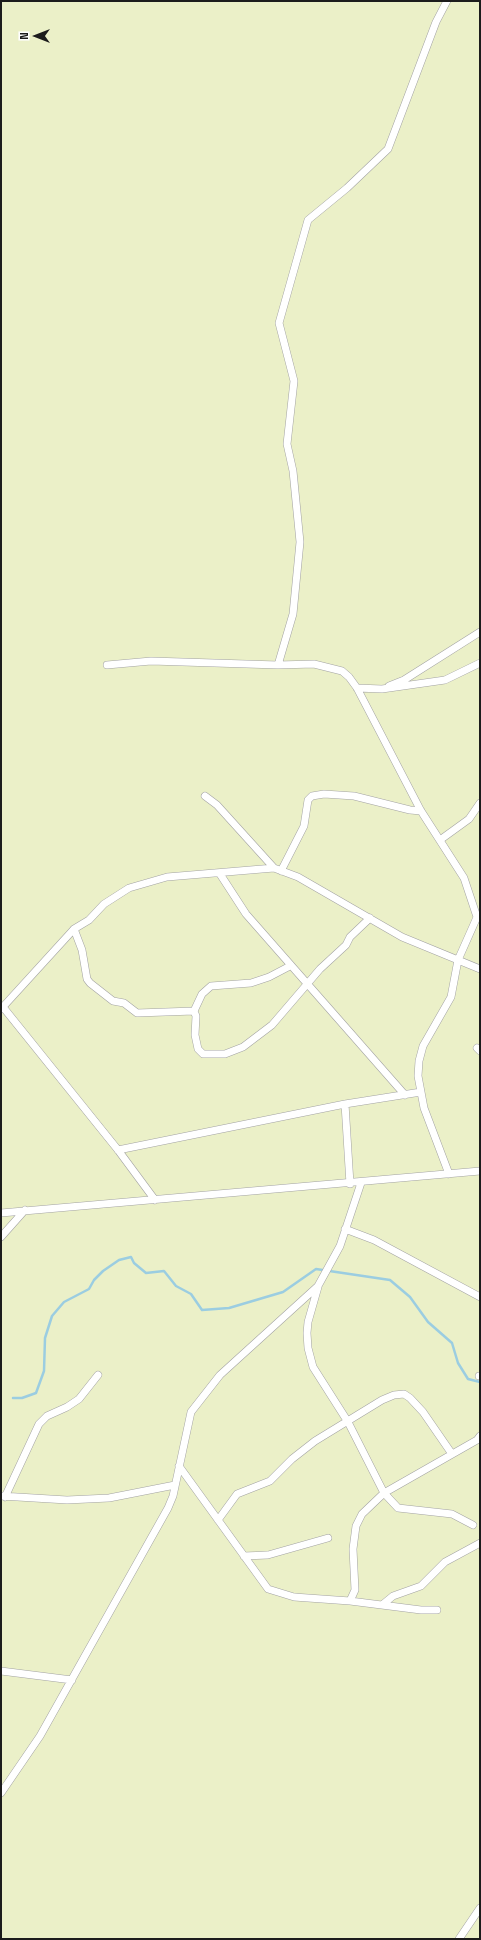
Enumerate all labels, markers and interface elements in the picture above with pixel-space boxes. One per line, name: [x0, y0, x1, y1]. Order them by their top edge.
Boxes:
north arrow: [16, 16, 56, 56]
text: N: [17, 32, 31, 40]

